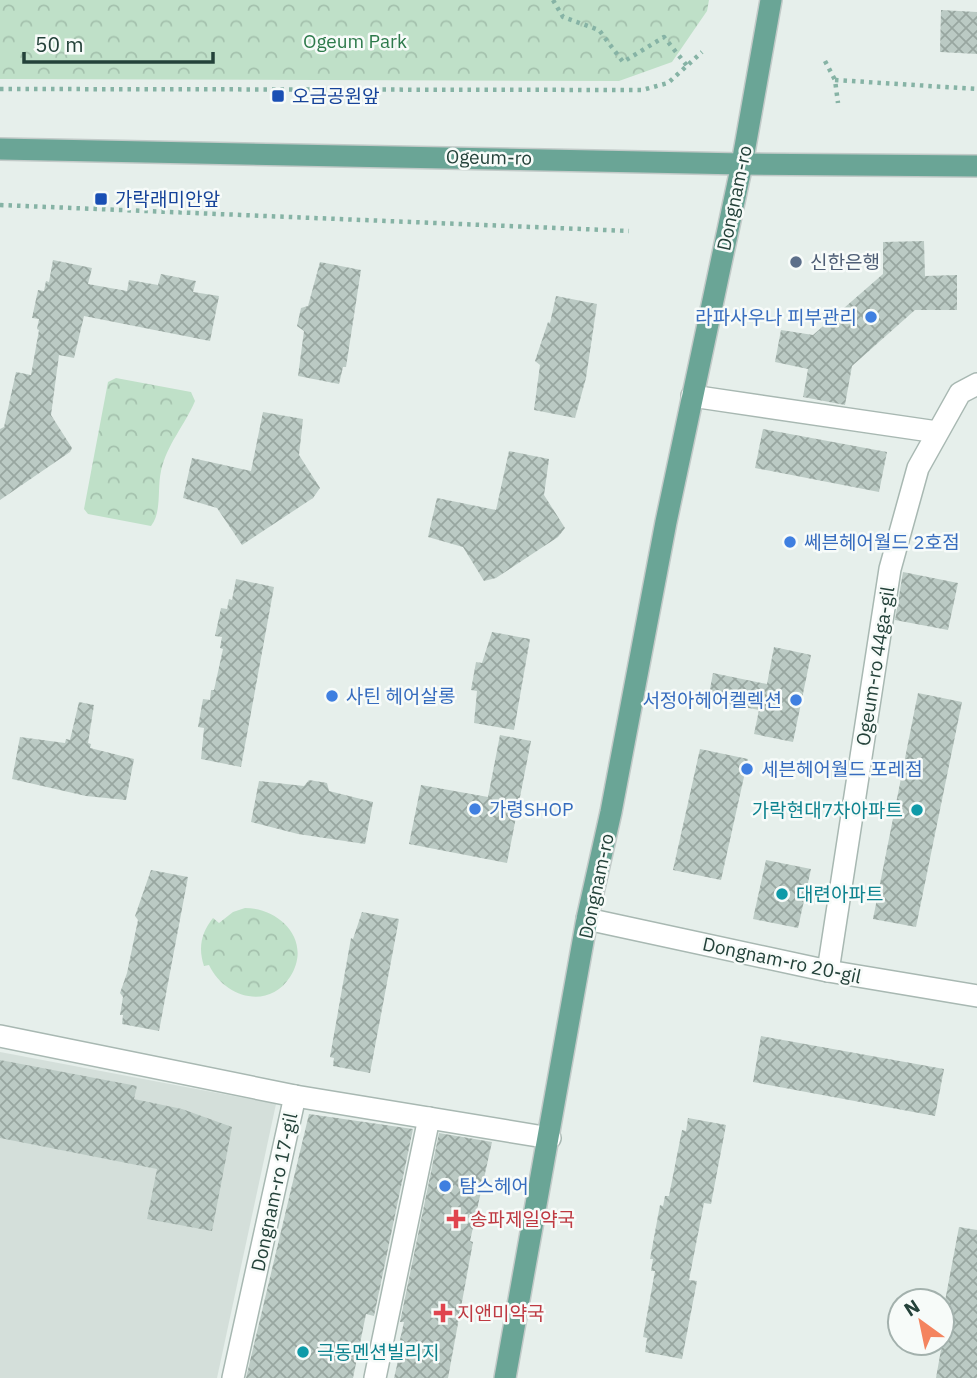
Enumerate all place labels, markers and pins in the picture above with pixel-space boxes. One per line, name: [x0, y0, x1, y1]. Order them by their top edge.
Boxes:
place label: 오금공원앞: [292, 84, 380, 108]
marker: 오금공원앞: [270, 88, 286, 104]
place label: 가락래미안앞: [115, 187, 220, 211]
marker: 가락래미안앞: [93, 191, 109, 207]
place label: 신한은행: [810, 250, 880, 274]
marker: 신한은행: [788, 254, 804, 270]
place label: 라파사우나 피부관리: [695, 305, 857, 329]
marker: 라파사우나 피부관리: [863, 309, 879, 325]
place label: 쎄븐헤어월드 2호점: [804, 530, 960, 554]
marker: 쎄븐헤어월드 2호점: [782, 534, 798, 550]
place label: 사틴 헤어살롱: [346, 684, 455, 708]
marker: 사틴 헤어살롱: [324, 688, 340, 704]
place label: 서정아헤어켈렉션: [642, 688, 782, 712]
marker: 서정아헤어켈렉션: [788, 692, 804, 708]
place label: 세븐헤어월드 포레점: [761, 757, 923, 781]
marker: 세븐헤어월드 포레점: [739, 761, 755, 777]
place label: 가령SHOP: [489, 797, 573, 821]
place label: 가락현대7차아파트: [752, 798, 903, 822]
marker: 가령SHOP: [467, 801, 483, 817]
marker: 가락현대7차아파트: [909, 802, 925, 818]
place label: 대련아파트: [796, 882, 883, 906]
marker: 대련아파트: [774, 886, 790, 902]
place label: 탐스헤어: [459, 1174, 529, 1198]
marker: 탐스헤어: [437, 1178, 453, 1194]
place label: 송파제일약국: [470, 1207, 575, 1231]
marker: 송파제일약국: [448, 1211, 464, 1227]
place label: 지앤미약국: [457, 1301, 544, 1325]
marker: 지앤미약국: [435, 1305, 451, 1321]
place label: 극동멘션빌리지: [317, 1340, 439, 1364]
marker: 극동멘션빌리지: [295, 1344, 311, 1360]

